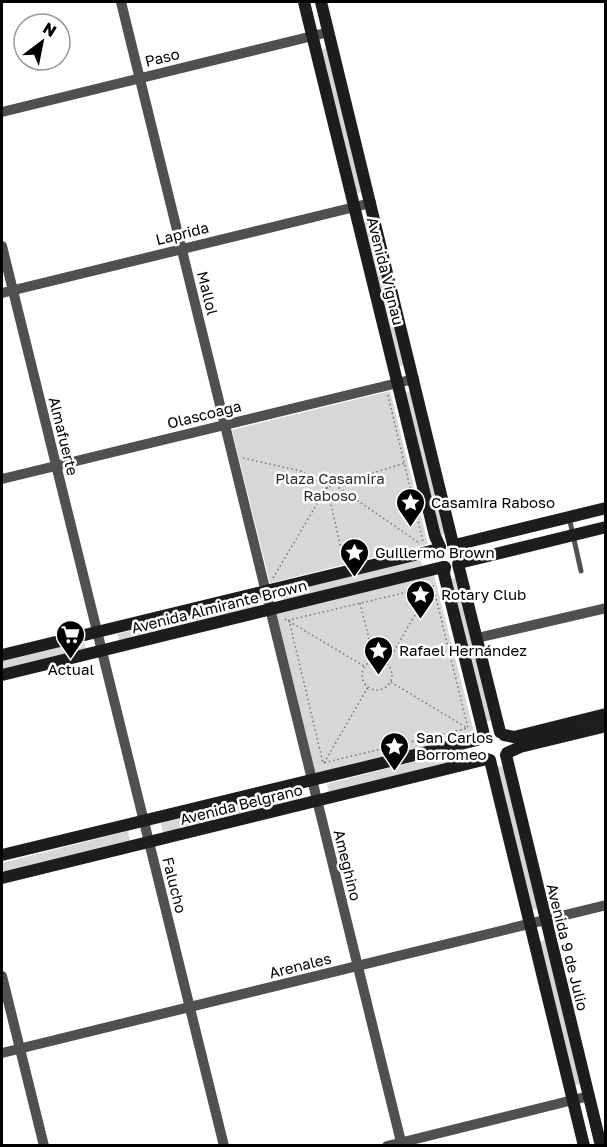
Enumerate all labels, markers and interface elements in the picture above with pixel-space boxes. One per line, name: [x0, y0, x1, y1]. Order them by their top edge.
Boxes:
north arrow: [12, 12, 72, 72]
text: N: [39, 18, 60, 41]
street label: Paso: [143, 44, 181, 70]
street label: Avenida Vignau: [364, 215, 408, 327]
street label: Laprida: [154, 218, 210, 248]
street label: Mallol: [194, 269, 222, 317]
street label: Almafuerte: [46, 395, 83, 477]
street label: Olascoaga: [165, 396, 243, 432]
park label: Plaza Casamira Raboso: [275, 469, 385, 504]
place icon: Casamira Raboso: [394, 486, 426, 528]
place label: Casamira Raboso: [431, 493, 555, 511]
place icon: Guillermo Brown: [338, 536, 370, 578]
place label: Guillermo Brown: [375, 543, 495, 561]
street label: Avenida Almirante Brown: [129, 575, 309, 637]
place icon: Rotary Club: [404, 578, 436, 620]
place label: Rotary Club: [441, 585, 526, 603]
supermarket icon: Actual: [55, 618, 87, 660]
place icon: Rafael Hernández: [362, 634, 394, 676]
place label: Rafael Hernández: [399, 641, 527, 659]
place label: Actual: [48, 660, 94, 678]
place label: San Carlos Borromeo: [416, 728, 493, 763]
place icon: San Carlos Borromeo: [379, 730, 411, 772]
street label: Avenida Belgrano: [178, 780, 304, 828]
street label: Ameghino: [330, 828, 366, 902]
street label: Falucho: [159, 855, 191, 915]
street label: Avenida 9 de Julio: [543, 882, 593, 1012]
street label: Arenales: [267, 949, 333, 981]

